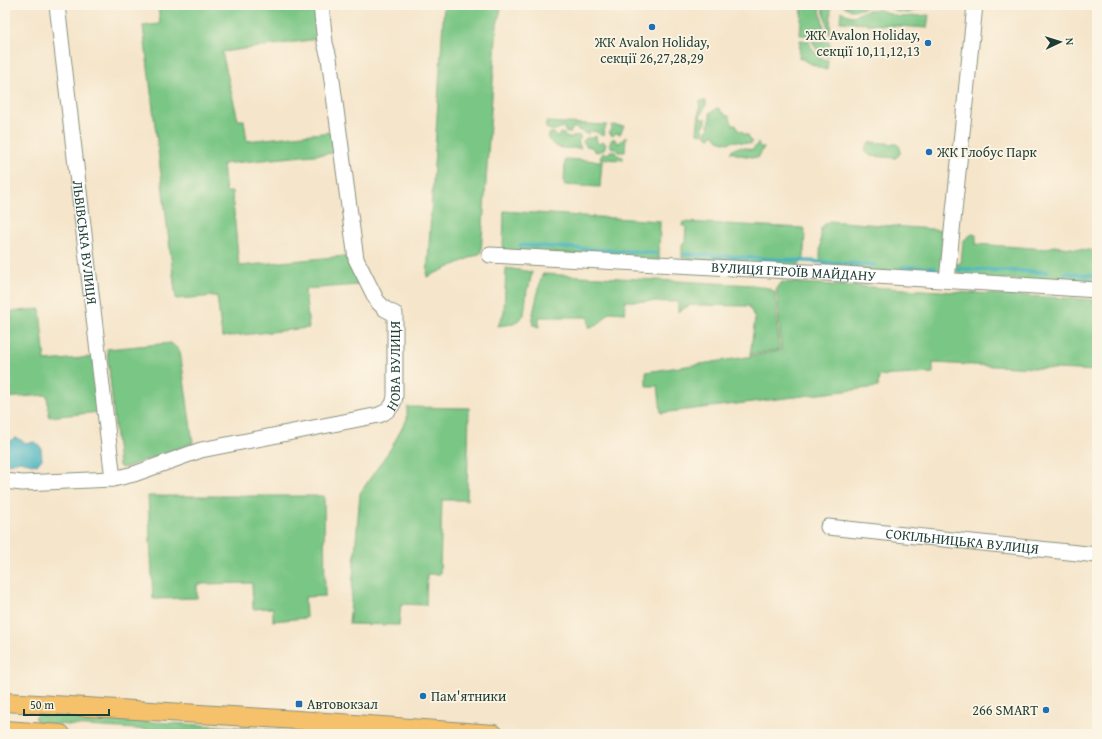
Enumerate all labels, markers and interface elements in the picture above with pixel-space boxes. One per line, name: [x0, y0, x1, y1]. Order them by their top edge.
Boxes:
marker: ЖК Avalon Holiday, секції 26,27,28,29: [647, 22, 657, 32]
north arrow: [1040, 22, 1080, 62]
place label: ЖК Avalon Holiday, секції 10,11,12,13: [804, 25, 920, 61]
place label: ЖК Avalon Holiday, секції 26,27,28,29: [594, 32, 709, 68]
text: N: [1062, 37, 1078, 46]
marker: ЖК Avalon Holiday, секції 10,11,12,13: [923, 38, 933, 48]
place label: ЖК Глобус Парк: [936, 142, 1038, 162]
marker: ЖК Глобус Парк: [924, 147, 934, 157]
street label: ЛЬВІВСЬКА ВУЛИЦЯ: [68, 179, 102, 305]
street label: ВУЛИЦЯ ГЕРОЇВ МАЙДАНУ: [711, 257, 877, 286]
street label: НОВА ВУЛИЦЯ: [381, 321, 405, 415]
street label: СОКІЛЬНИЦЬКА ВУЛИЦЯ: [885, 523, 1040, 559]
place label: Пам'ятники: [431, 686, 506, 706]
scale bar: [24, 691, 109, 717]
marker: Пам'ятники: [418, 691, 428, 701]
place label: Автовокзал: [307, 694, 378, 714]
text: 50 m: [30, 696, 54, 713]
marker: Автовокзал: [294, 699, 304, 709]
place label: 266 SMART: [972, 700, 1038, 720]
marker: 266 SMART: [1041, 705, 1051, 715]

